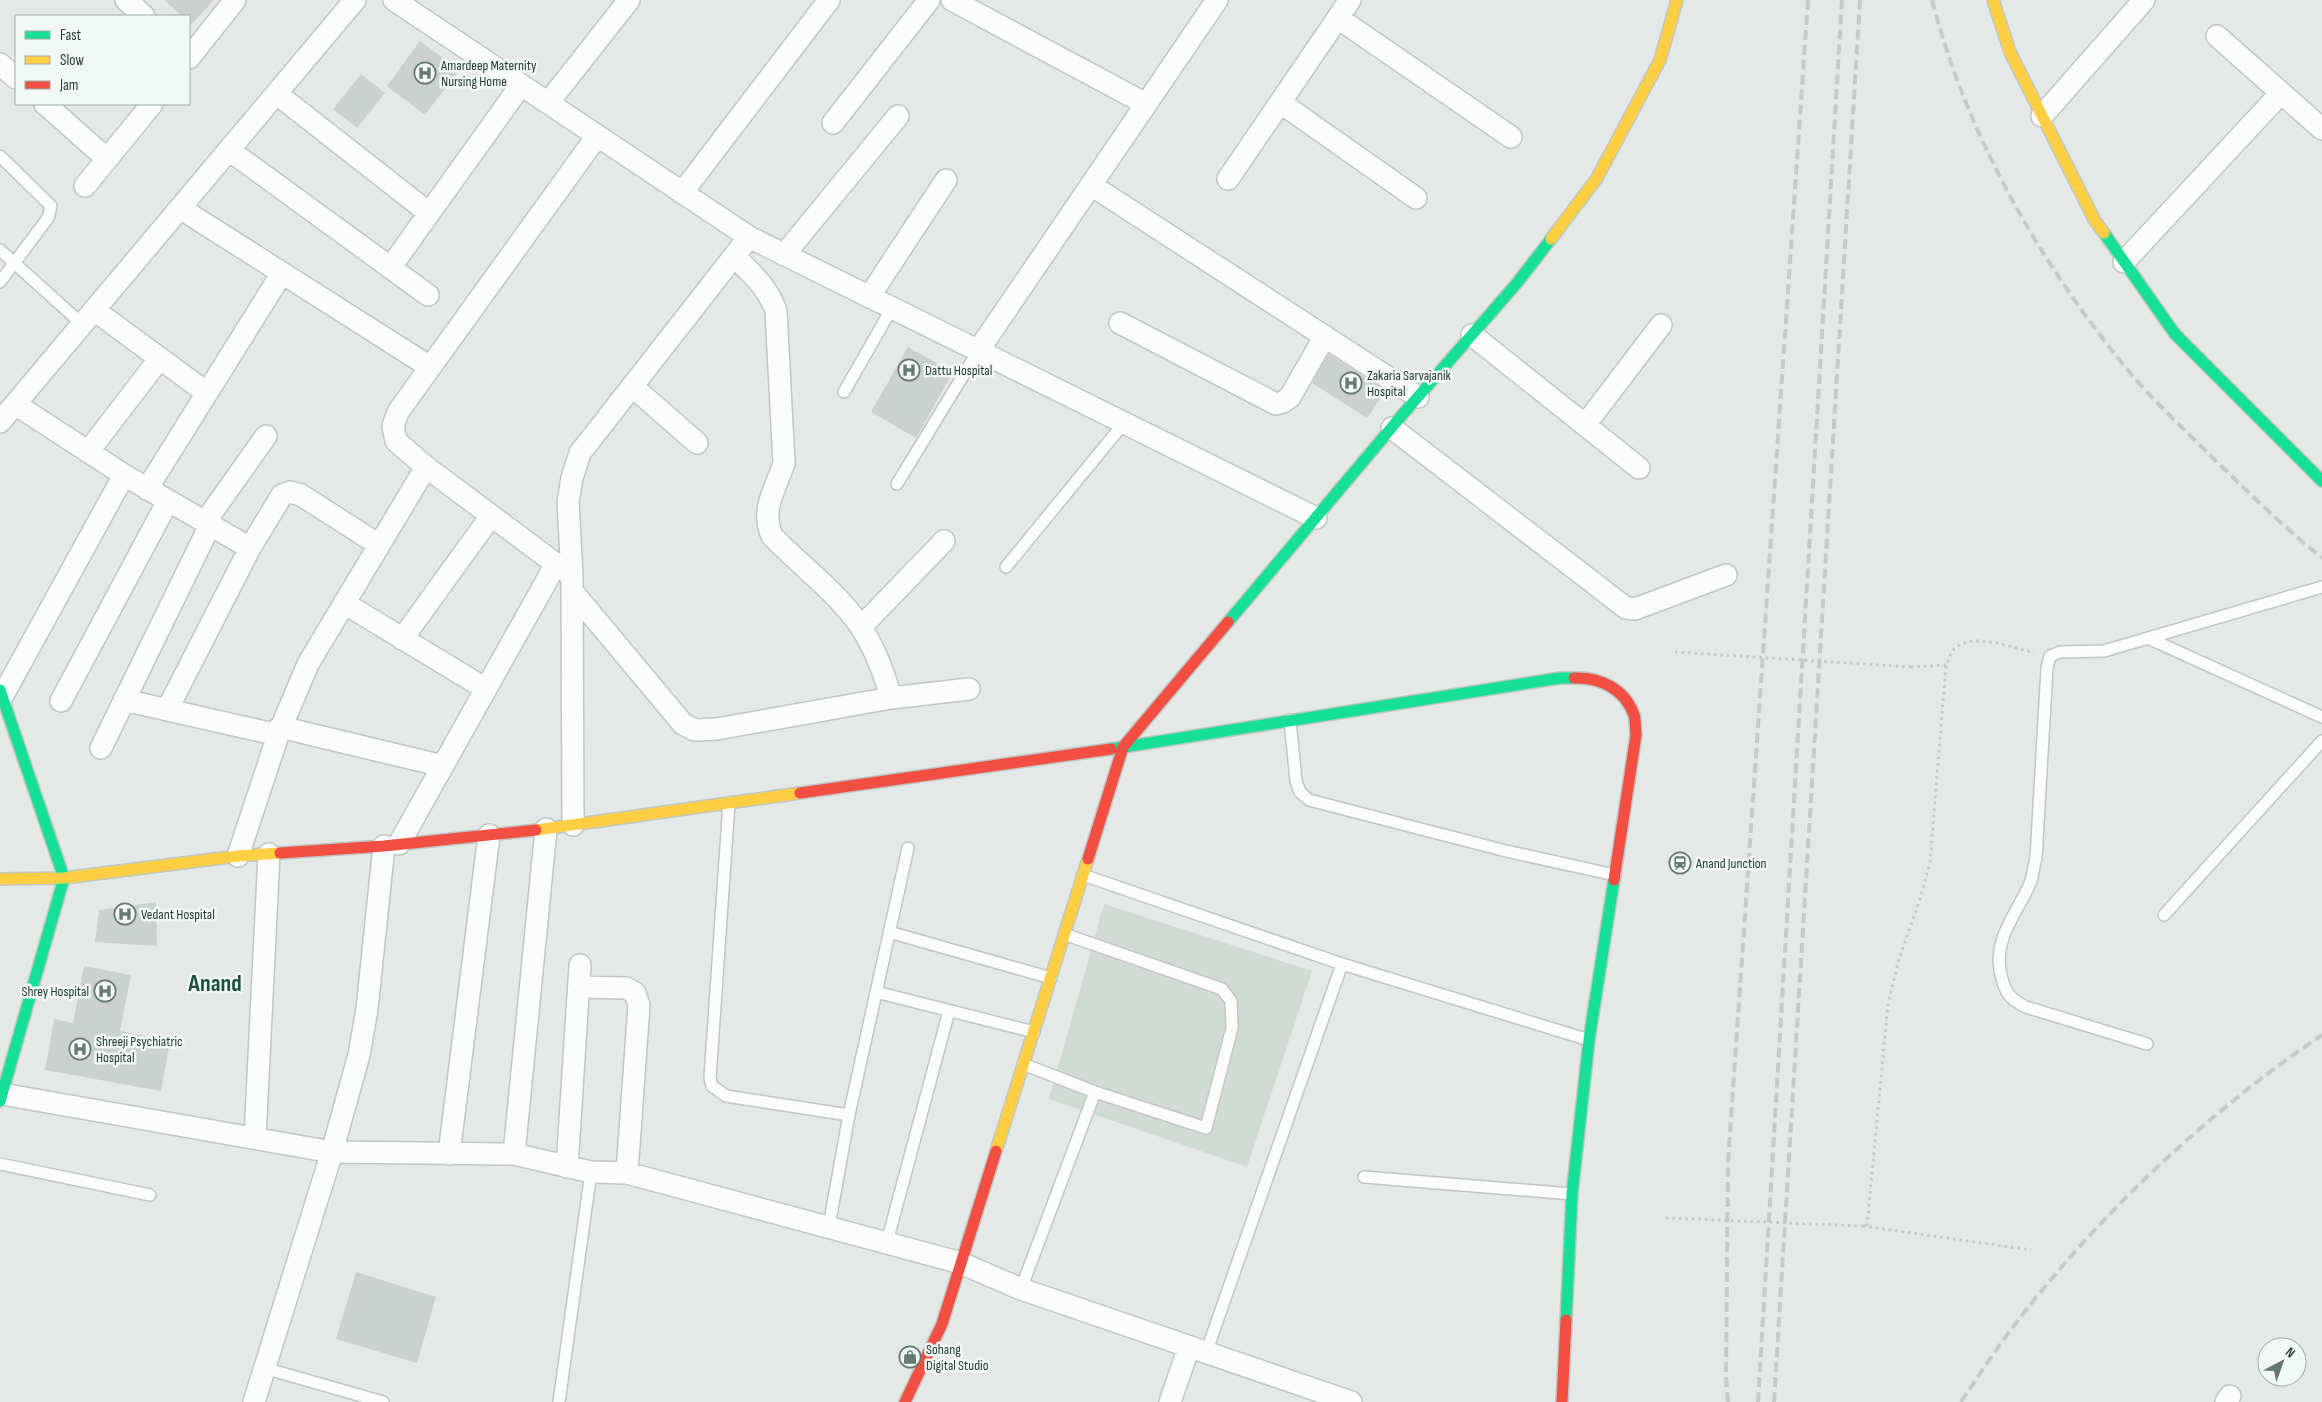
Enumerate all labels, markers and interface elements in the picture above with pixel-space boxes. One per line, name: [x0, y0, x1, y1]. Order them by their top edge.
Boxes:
legend: [15, 15, 190, 105]
text: Fast: [60, 26, 82, 45]
text: Slow: [60, 51, 84, 70]
place label: Amardeep Maternity Nursing Home: [440, 57, 537, 90]
hospital icon: Amardeep Maternity Nursing Home: [413, 61, 437, 85]
text: Jam: [59, 76, 78, 95]
hospital icon: Dattu Hospital: [897, 358, 921, 382]
place label: Dattu Hospital: [925, 362, 992, 379]
place label: Zakaria Sarvajanik Hospital: [1367, 367, 1452, 400]
hospital icon: Zakaria Sarvajanik Hospital: [1339, 371, 1363, 395]
station icon: Anand Junction: [1668, 851, 1692, 875]
place label: Anand Junction: [1695, 855, 1767, 872]
hospital icon: Vedant Hospital: [113, 902, 137, 926]
place label: Vedant Hospital: [141, 906, 215, 923]
district label: Anand: [187, 969, 242, 998]
hospital icon: Shrey Hospital: [93, 979, 117, 1003]
place label: Shrey Hospital: [22, 983, 89, 1000]
place label: Shreeji Psychiatric Hospital: [96, 1033, 183, 1066]
hospital icon: Shreeji Psychiatric Hospital: [68, 1037, 92, 1061]
north arrow: [2257, 1337, 2307, 1387]
place label: Sohang Digital Studio: [926, 1341, 989, 1374]
text: N: [2282, 1344, 2299, 1361]
shop icon: Sohang Digital Studio: [898, 1345, 922, 1369]

